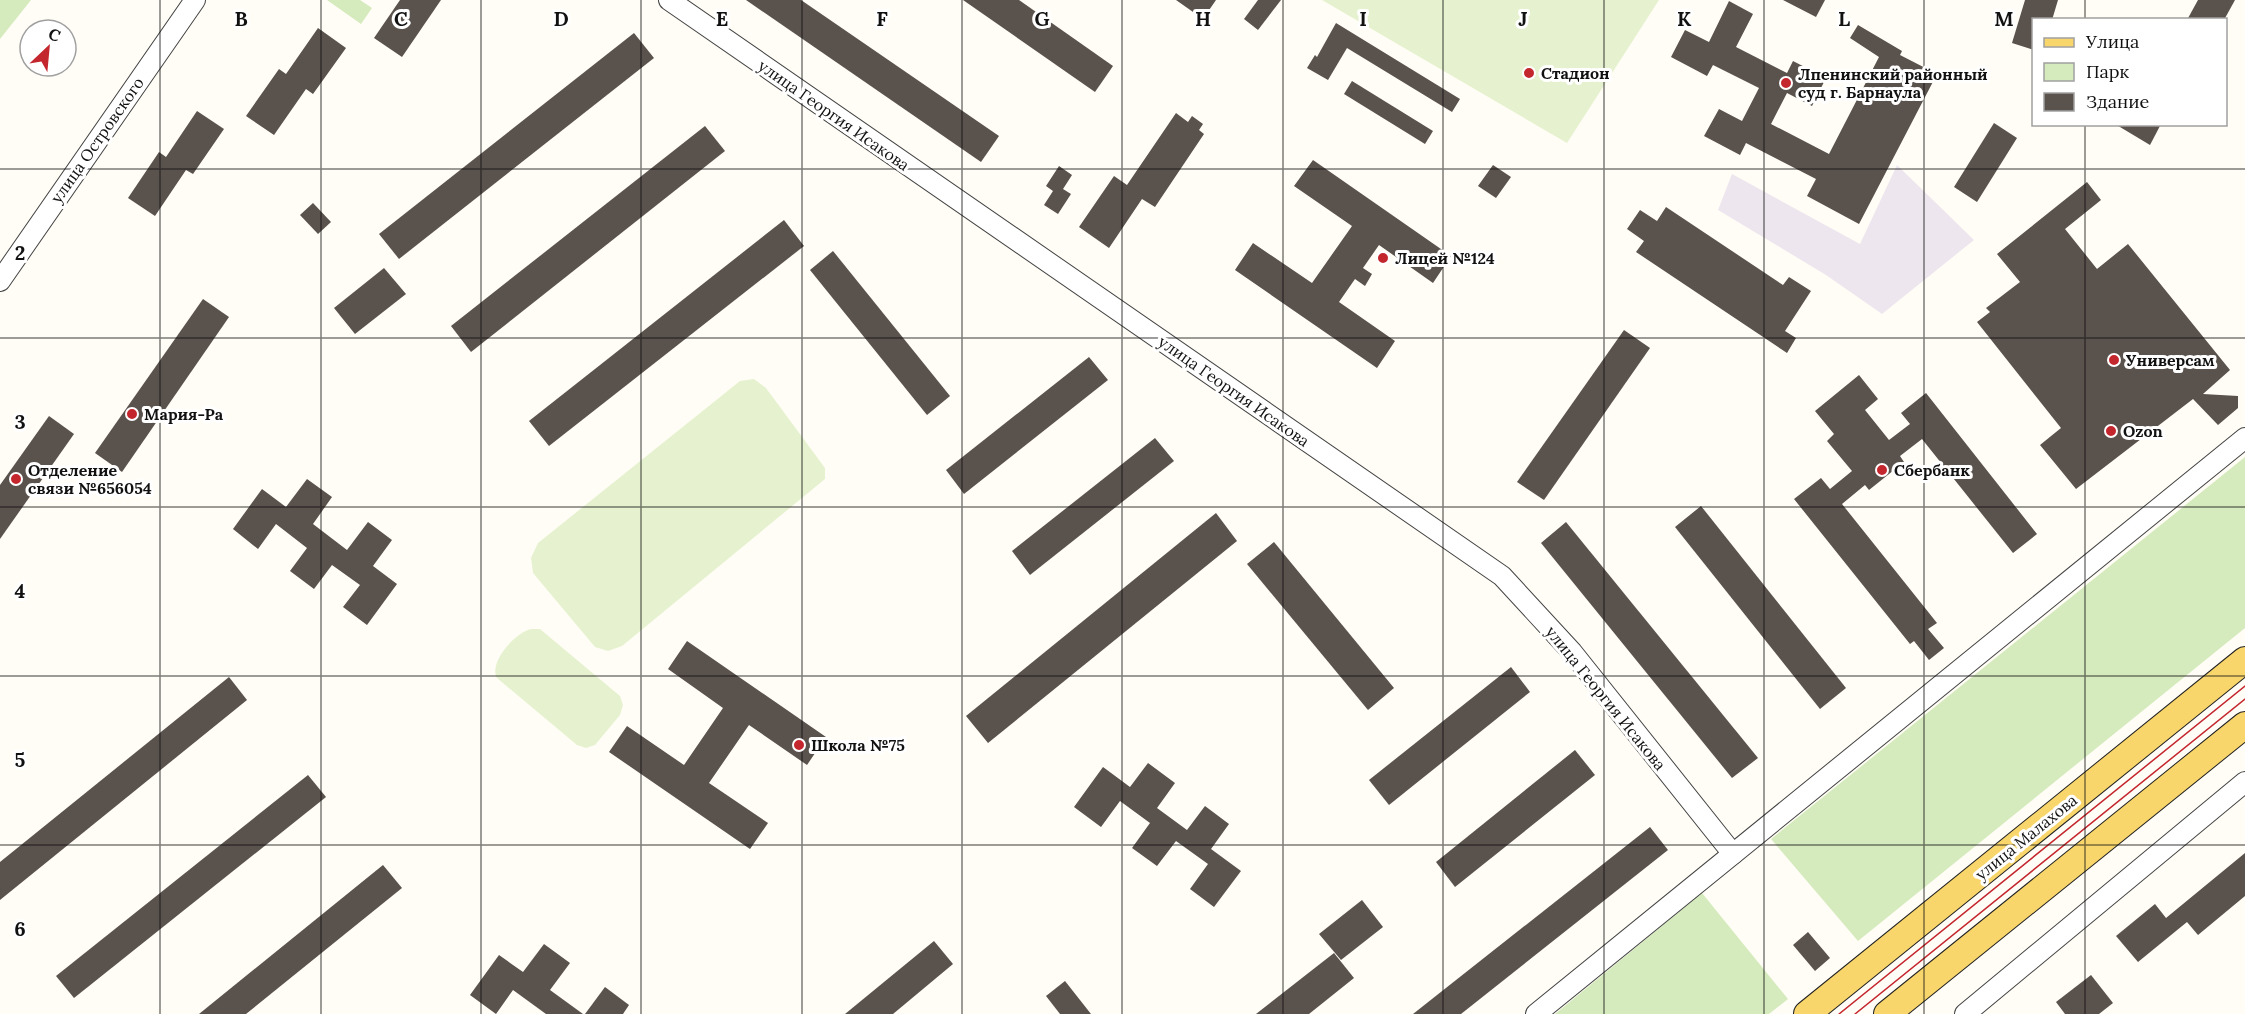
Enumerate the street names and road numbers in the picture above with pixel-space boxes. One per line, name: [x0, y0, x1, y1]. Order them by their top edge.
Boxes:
street label: улица Георгия Исакова: [755, 55, 913, 175]
street label: улица Островского: [46, 73, 148, 207]
street label: улица Георгия Исакова: [1155, 331, 1313, 451]
street label: улица Георгия Исакова: [1542, 622, 1670, 774]
street label: улица Малахова: [1971, 790, 2081, 884]

